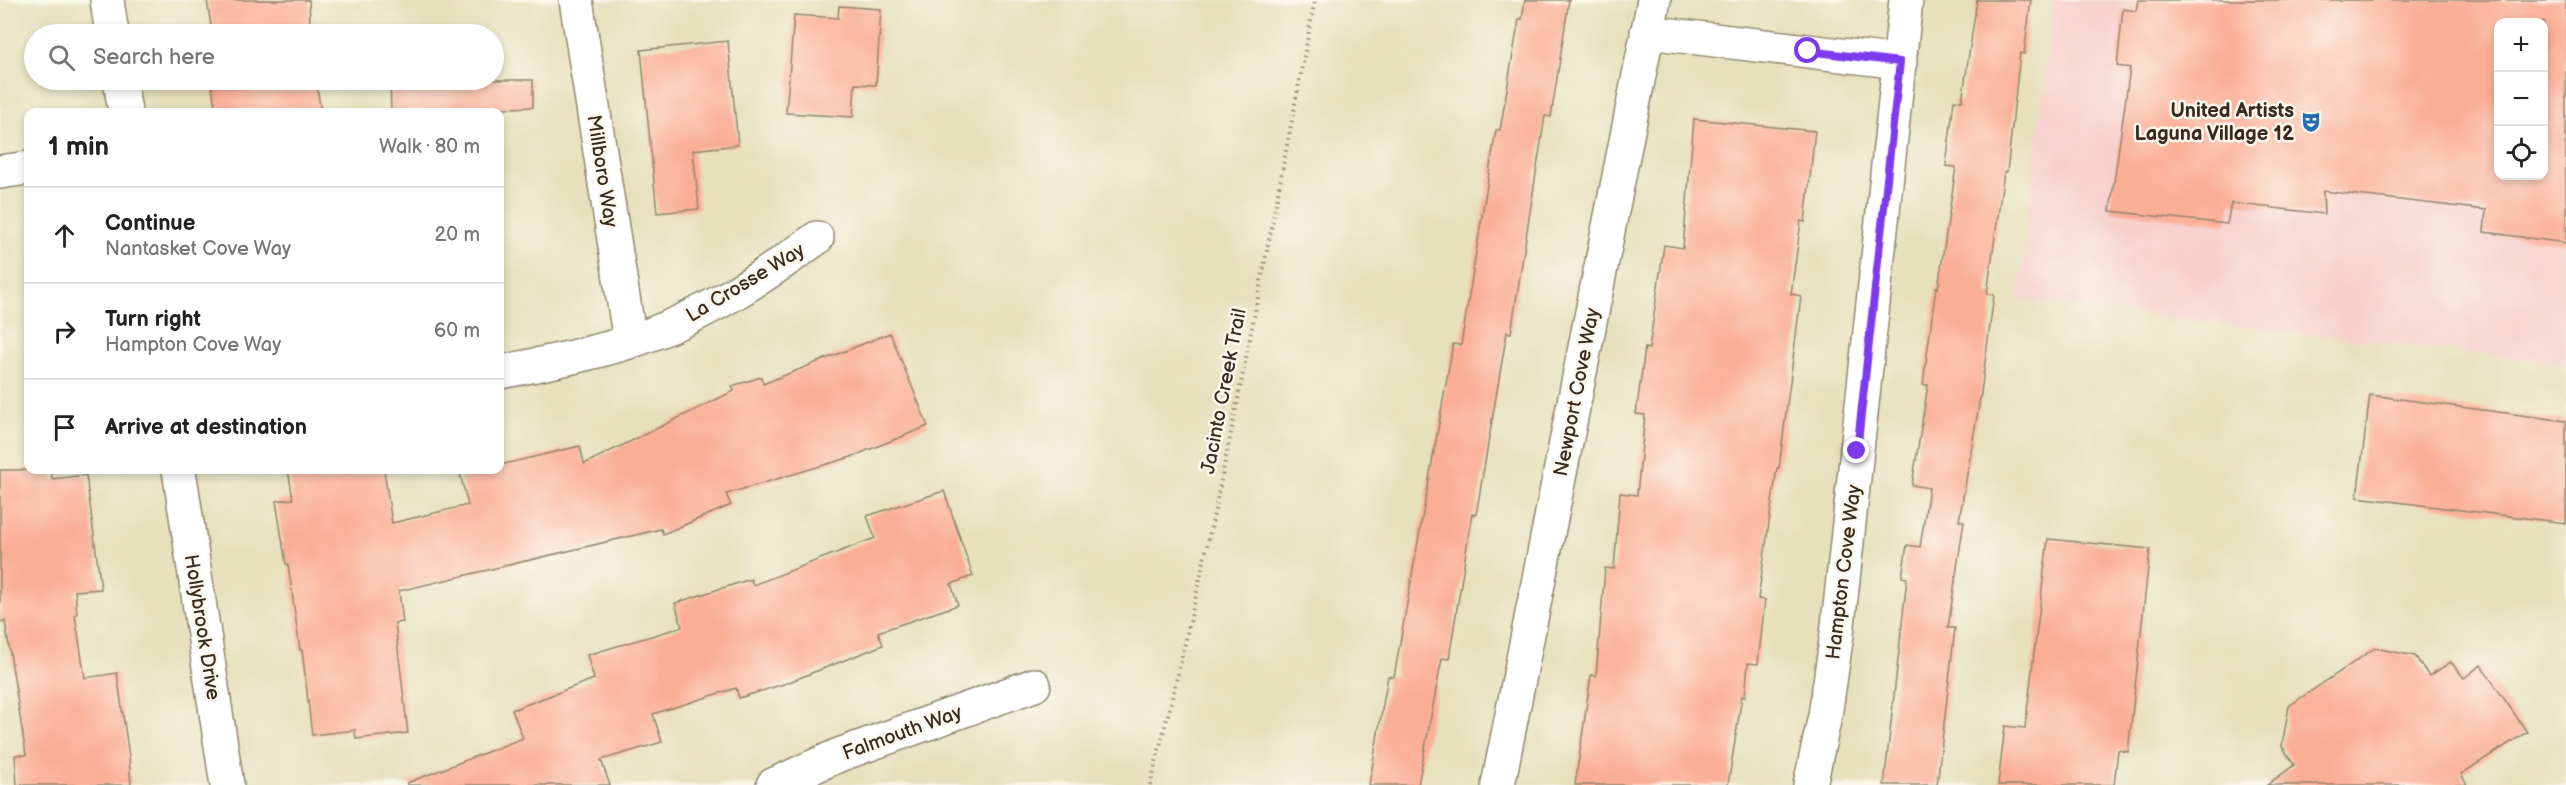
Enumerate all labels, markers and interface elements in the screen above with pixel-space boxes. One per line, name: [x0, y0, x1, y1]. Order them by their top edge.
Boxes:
map controls: [2494, 18, 2548, 180]
button: +: [2494, 18, 2548, 72]
search box: [24, 24, 504, 90]
route start: [1794, 37, 1820, 63]
icon: search: [45, 41, 78, 74]
text: Search here: [93, 44, 215, 71]
button: −: [2494, 72, 2548, 126]
place label: United Artists Laguna Village 12: [2135, 99, 2294, 146]
theatre icon: United Artists Laguna Village 12: [2299, 110, 2323, 134]
street label: Millboro Way: [581, 113, 623, 229]
button: locate: [2494, 126, 2548, 180]
text: 1 min: [48, 132, 109, 163]
text: Walk · 80 m: [379, 135, 480, 159]
text: Continue: [105, 210, 195, 237]
icon: ahead: [48, 219, 81, 252]
text: 20 m: [435, 223, 480, 247]
text: Nantasket Cove Way: [105, 237, 291, 261]
street label: La Crosse Way: [682, 238, 809, 328]
text: Turn right: [105, 306, 201, 333]
street label: Jacinto Creek Trail: [1196, 306, 1252, 476]
street label: Newport Cove Way: [1549, 306, 1605, 478]
icon: right: [48, 315, 81, 348]
text: 60 m: [434, 319, 480, 343]
text: Hampton Cove Way: [105, 333, 281, 357]
icon: arrive: [48, 411, 81, 444]
text: Arrive at destination: [105, 414, 307, 441]
route end: [1843, 437, 1869, 463]
street label: Hampton Cove Way: [1821, 483, 1867, 661]
street label: Hollybrook Drive: [179, 553, 225, 702]
street label: Falmouth Way: [839, 700, 965, 766]

